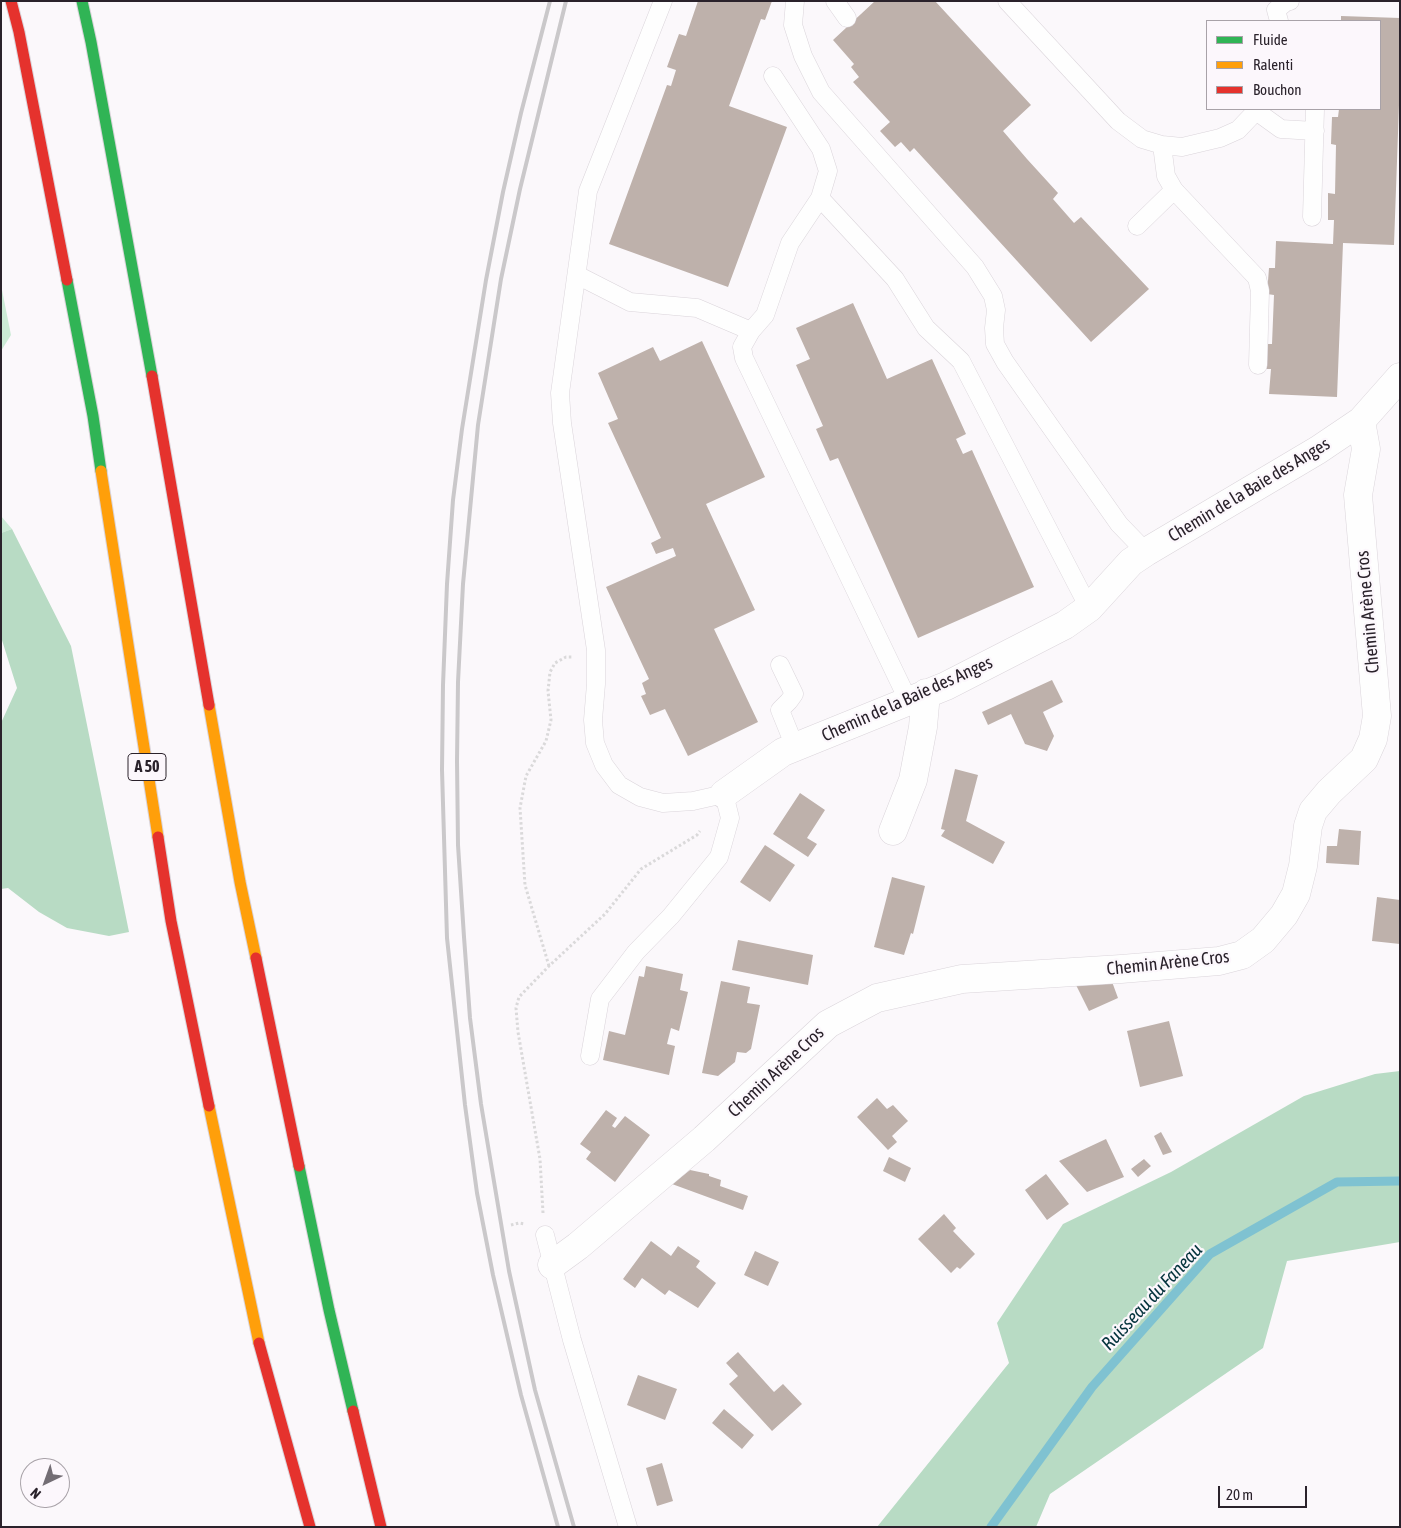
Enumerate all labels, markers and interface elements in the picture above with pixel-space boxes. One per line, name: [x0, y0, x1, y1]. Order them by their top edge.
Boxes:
legend: [1206, 20, 1381, 110]
text: Fluide: [1253, 31, 1288, 48]
text: Ralenti: [1253, 56, 1293, 73]
text: Bouchon: [1253, 81, 1302, 98]
street label: Chemin de la Baie des Anges: [1164, 433, 1334, 547]
street label: Chemin Arène Cros: [1352, 550, 1384, 674]
street label: Chemin de la Baie des Anges: [818, 652, 996, 746]
road number: A 50: [128, 754, 166, 780]
street label: Chemin Arène Cros: [1106, 946, 1230, 980]
street label: Chemin Arène Cros: [724, 1022, 828, 1122]
water label: Ruisseau du Faneau: [1097, 1239, 1207, 1355]
north arrow: [20, 1458, 70, 1508]
scale bar: [1221, 1476, 1310, 1508]
text: N: [27, 1485, 44, 1502]
text: 20 m: [1226, 1486, 1253, 1503]

